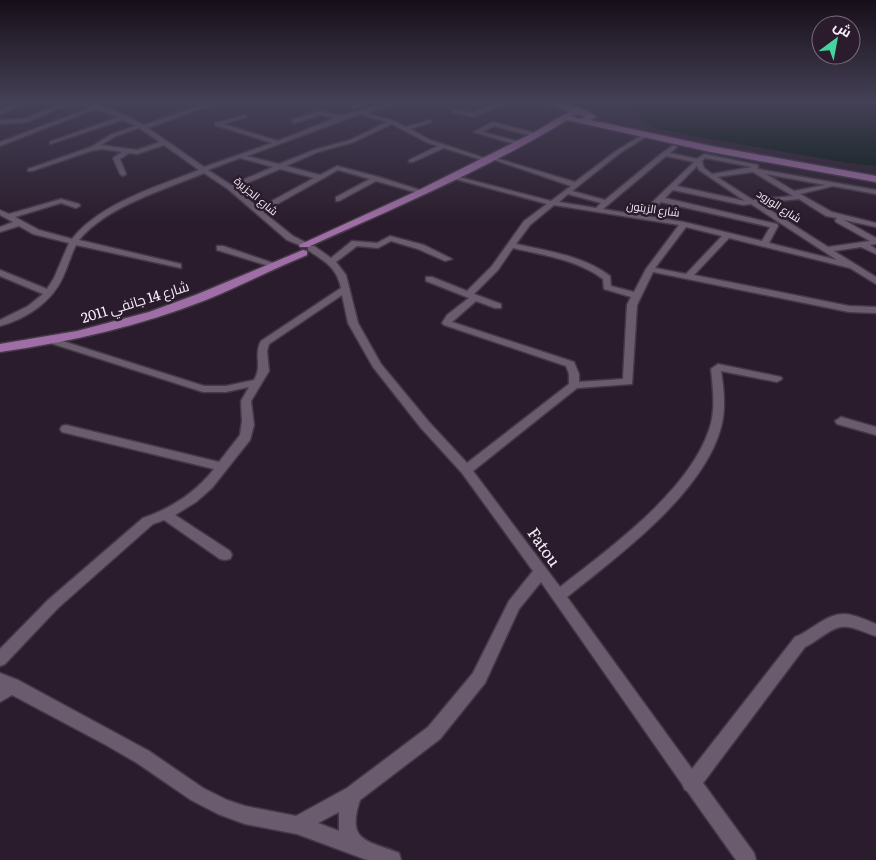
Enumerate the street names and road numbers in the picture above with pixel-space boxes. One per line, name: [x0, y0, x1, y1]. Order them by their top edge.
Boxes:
street label: شارع الجزيرة: [231, 172, 282, 219]
street label: شارع الورود: [754, 185, 805, 226]
street label: شارع الزيتون: [625, 196, 681, 221]
street label: شارع 14 جانفي 2011: [78, 275, 192, 330]
street label: Fatou: [523, 522, 567, 571]

